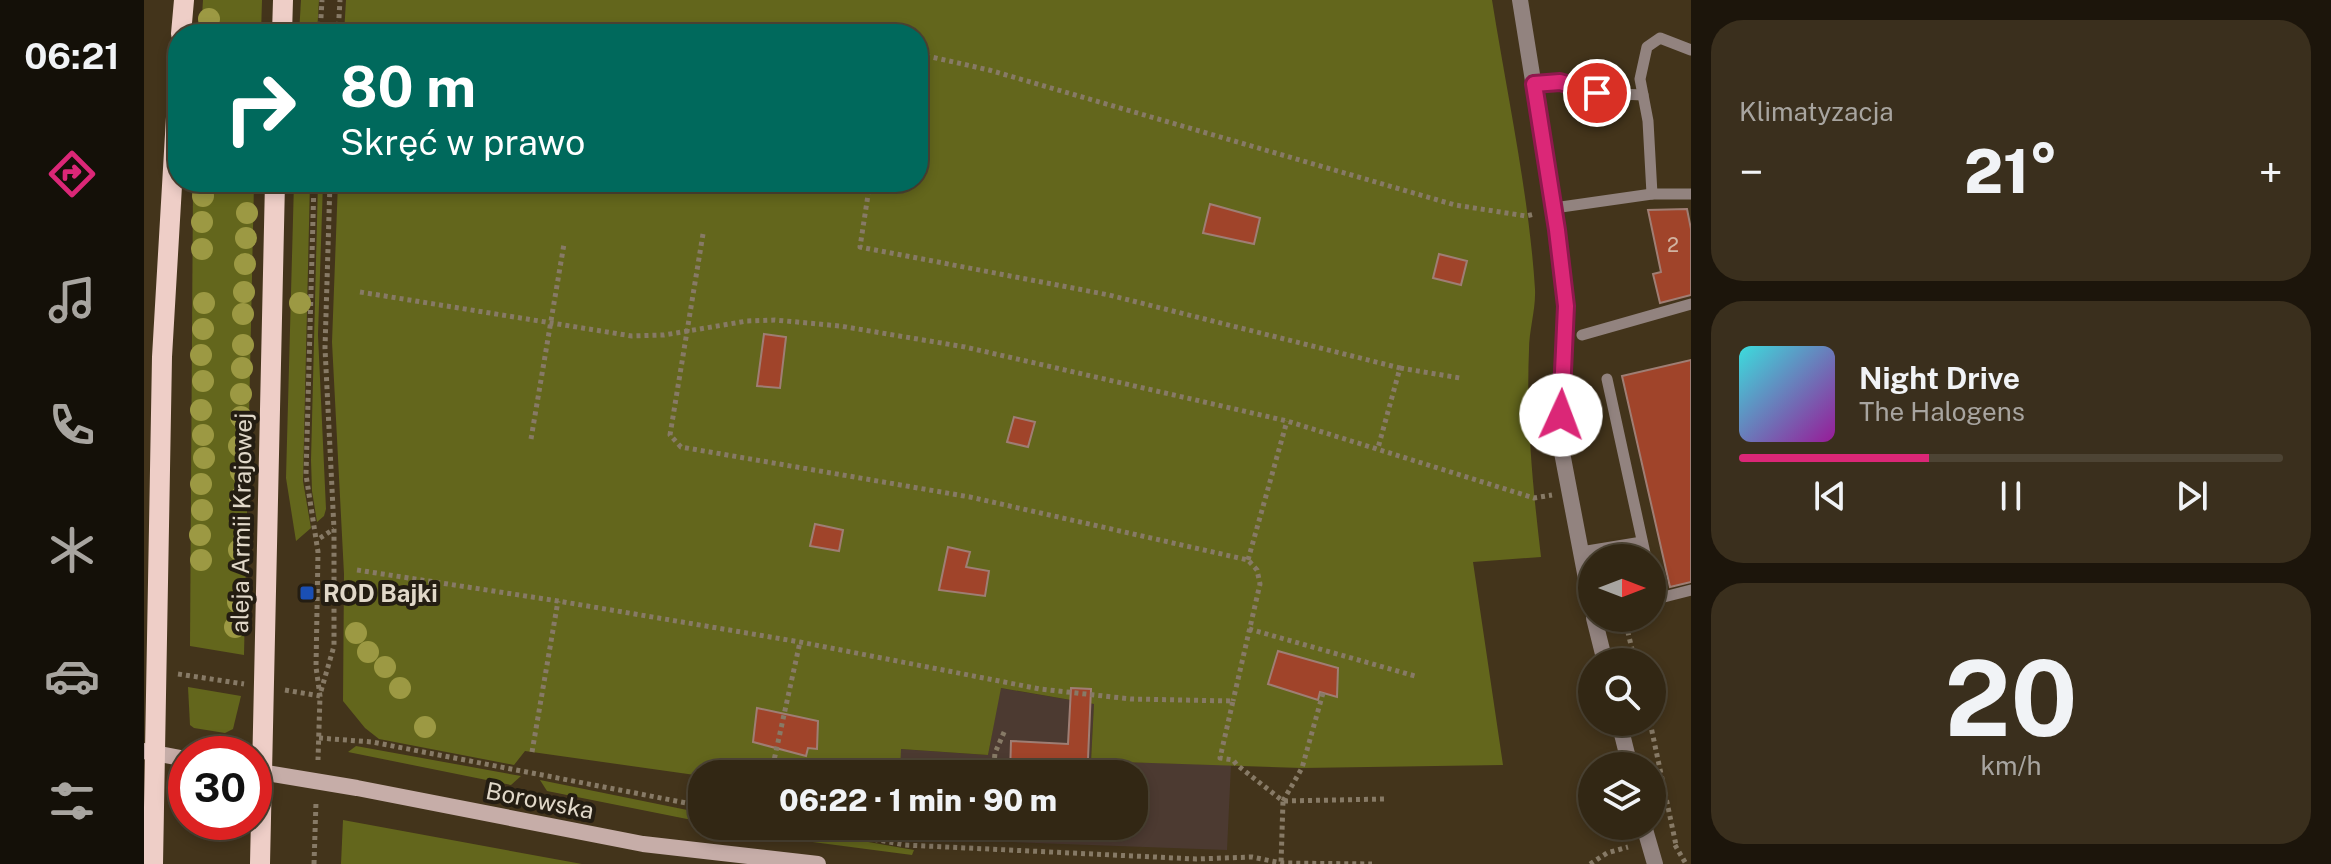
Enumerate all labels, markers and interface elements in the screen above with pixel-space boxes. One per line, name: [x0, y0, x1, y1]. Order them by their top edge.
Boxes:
text: 06:21: [24, 35, 120, 77]
text: 80 m: [340, 54, 476, 120]
icon: right: [208, 56, 312, 160]
pin: [1563, 59, 1631, 127]
icon: arrive: [1575, 71, 1619, 115]
text: Klimatyzacja: [1739, 96, 1894, 127]
text: Skręć w prawo: [340, 121, 585, 163]
text: 21°: [1964, 136, 2058, 207]
icon: directions: [44, 146, 100, 202]
text: −: [1739, 146, 1763, 198]
text: +: [2259, 146, 2283, 198]
house number: 2: [1667, 233, 1679, 257]
icon: music: [44, 272, 100, 328]
text: Night Drive: [1859, 360, 2020, 396]
position arrow: [1519, 373, 1603, 457]
text: The Halogens: [1859, 396, 2025, 427]
icon: phone: [44, 397, 100, 453]
street label: aleja Armii Krajowej: [225, 412, 257, 634]
icon: previous: [1808, 474, 1852, 518]
icon: pause: [1989, 474, 2033, 518]
icon: next: [2170, 474, 2214, 518]
icon: climate: [44, 522, 100, 578]
north arrow: [1578, 544, 1666, 632]
map controls: [1578, 544, 1666, 840]
place label: ROD Bajki: [323, 579, 438, 607]
marker: ROD Bajki: [298, 584, 316, 602]
text: 20: [1944, 637, 2078, 759]
icon: car: [44, 648, 100, 704]
button: search: [1578, 648, 1666, 736]
speed limit sign: 30: [168, 736, 272, 840]
text: km/h: [1980, 750, 2042, 781]
button: layers: [1578, 752, 1666, 840]
icon: filters: [44, 773, 100, 829]
street label: Borowska: [484, 776, 596, 824]
text: 06:22 · 1 min · 90 m: [779, 782, 1057, 818]

